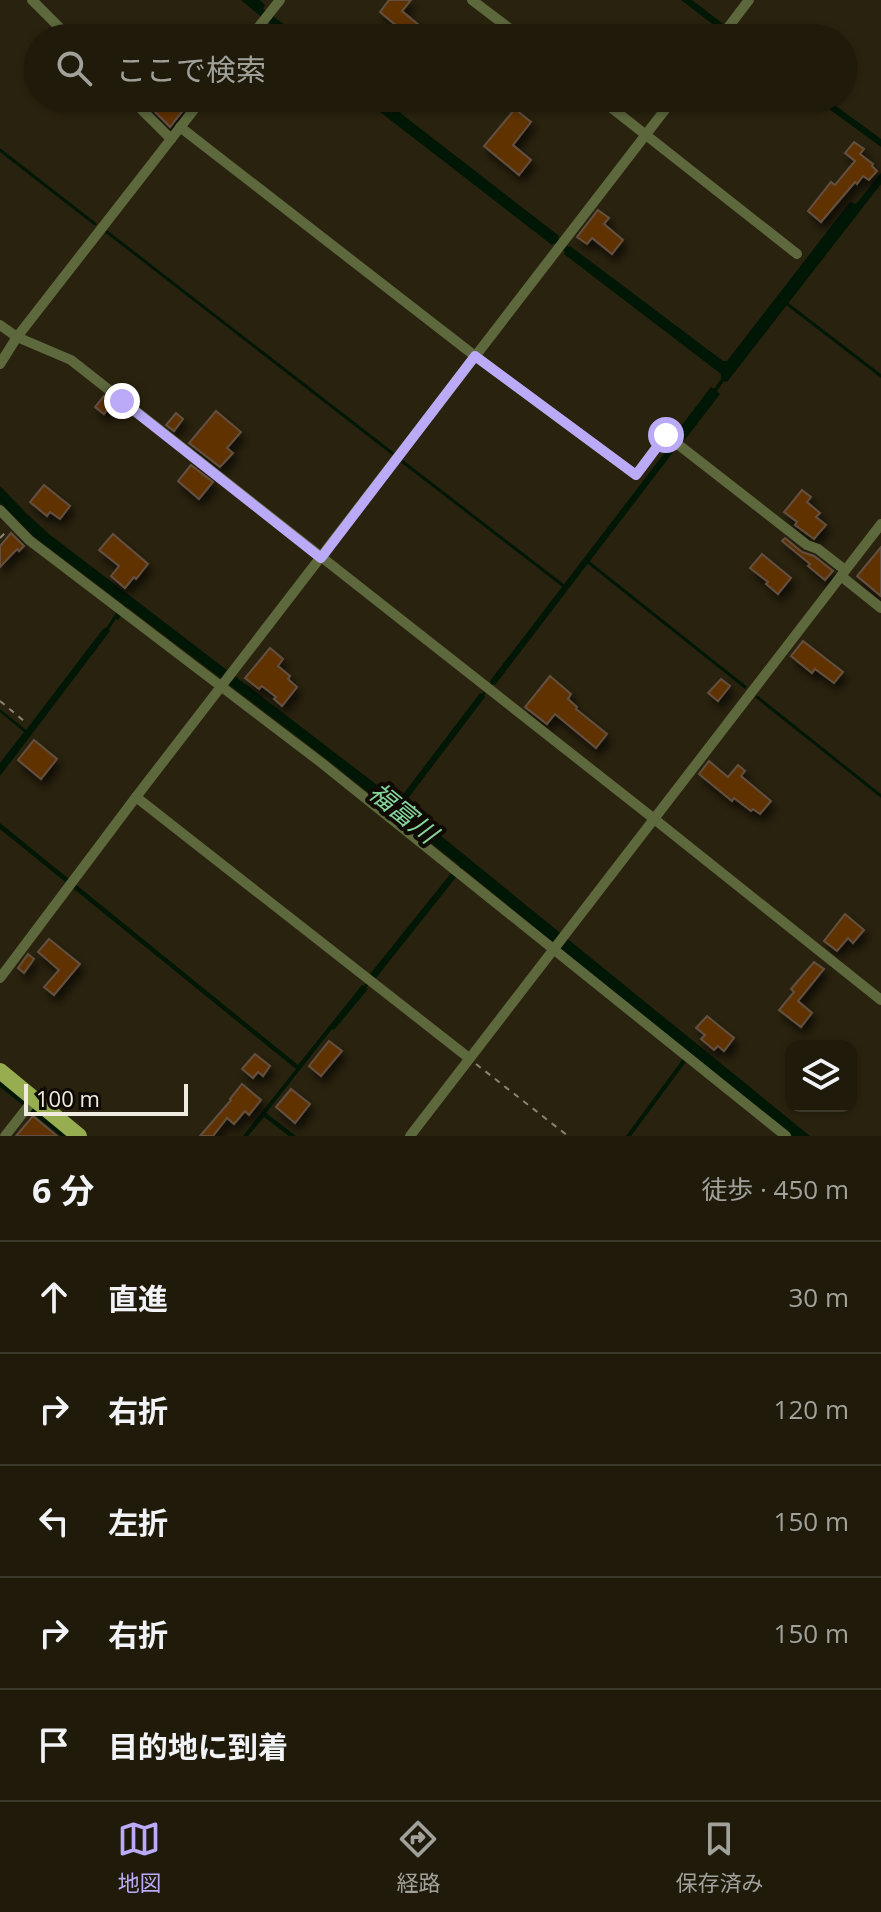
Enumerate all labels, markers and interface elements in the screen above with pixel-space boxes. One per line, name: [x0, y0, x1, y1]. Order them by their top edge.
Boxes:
search box: [24, 24, 857, 112]
icon: search: [52, 46, 96, 90]
text: ここで検索: [116, 49, 266, 90]
route end: [104, 383, 140, 419]
route start: [648, 417, 684, 453]
water label: 福富川: [362, 774, 448, 853]
map controls: [785, 1040, 857, 1112]
button: layers: [785, 1040, 857, 1112]
scale bar: [24, 1080, 188, 1116]
text: 100 m: [36, 1083, 100, 1113]
text: 6 分: [32, 1167, 94, 1213]
text: 徒歩 · 450 m: [701, 1171, 849, 1207]
icon: ahead: [32, 1275, 76, 1319]
text: 直進: [108, 1278, 168, 1319]
text: 30 m: [788, 1279, 849, 1315]
icon: right: [32, 1387, 76, 1431]
text: 右折: [108, 1390, 168, 1431]
text: 120 m: [774, 1391, 849, 1427]
icon: left: [32, 1499, 76, 1543]
text: 左折: [108, 1502, 168, 1543]
text: 150 m: [774, 1503, 849, 1539]
icon: right: [32, 1611, 76, 1655]
text: 右折: [108, 1614, 168, 1655]
text: 150 m: [774, 1615, 849, 1651]
icon: arrive: [32, 1723, 76, 1767]
text: 目的地に到着: [108, 1726, 288, 1767]
tab: 地図: [117, 1817, 162, 1897]
tab: 経路: [396, 1817, 441, 1897]
tab: 保存済み: [675, 1817, 764, 1897]

